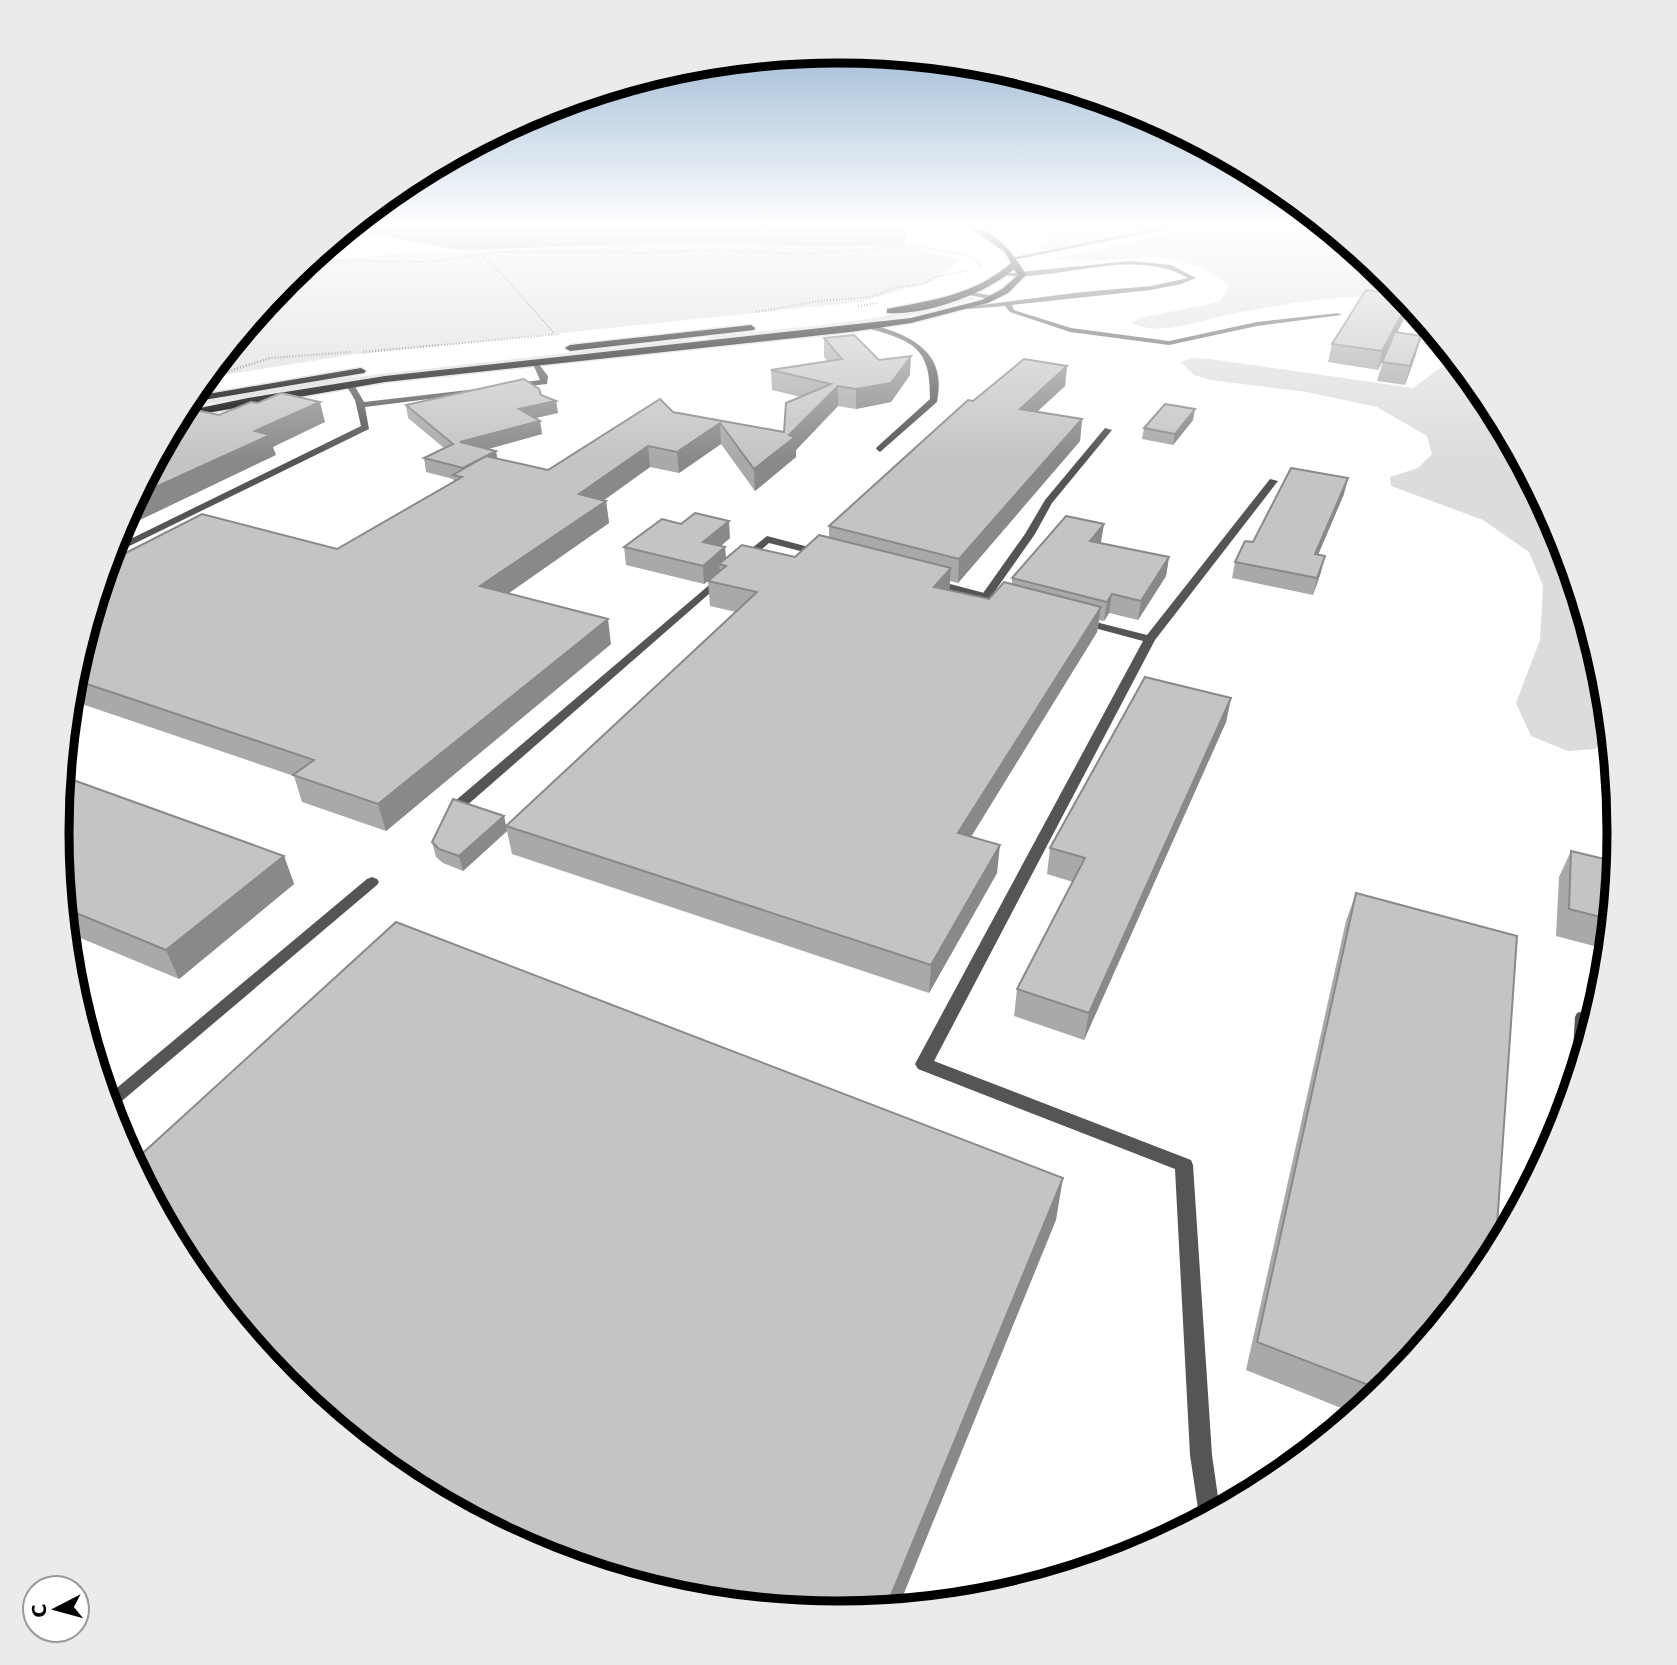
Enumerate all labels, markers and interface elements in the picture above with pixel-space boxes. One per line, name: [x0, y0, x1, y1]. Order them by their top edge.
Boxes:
north arrow: [21, 1574, 91, 1644]
text: С: [27, 1603, 51, 1619]

